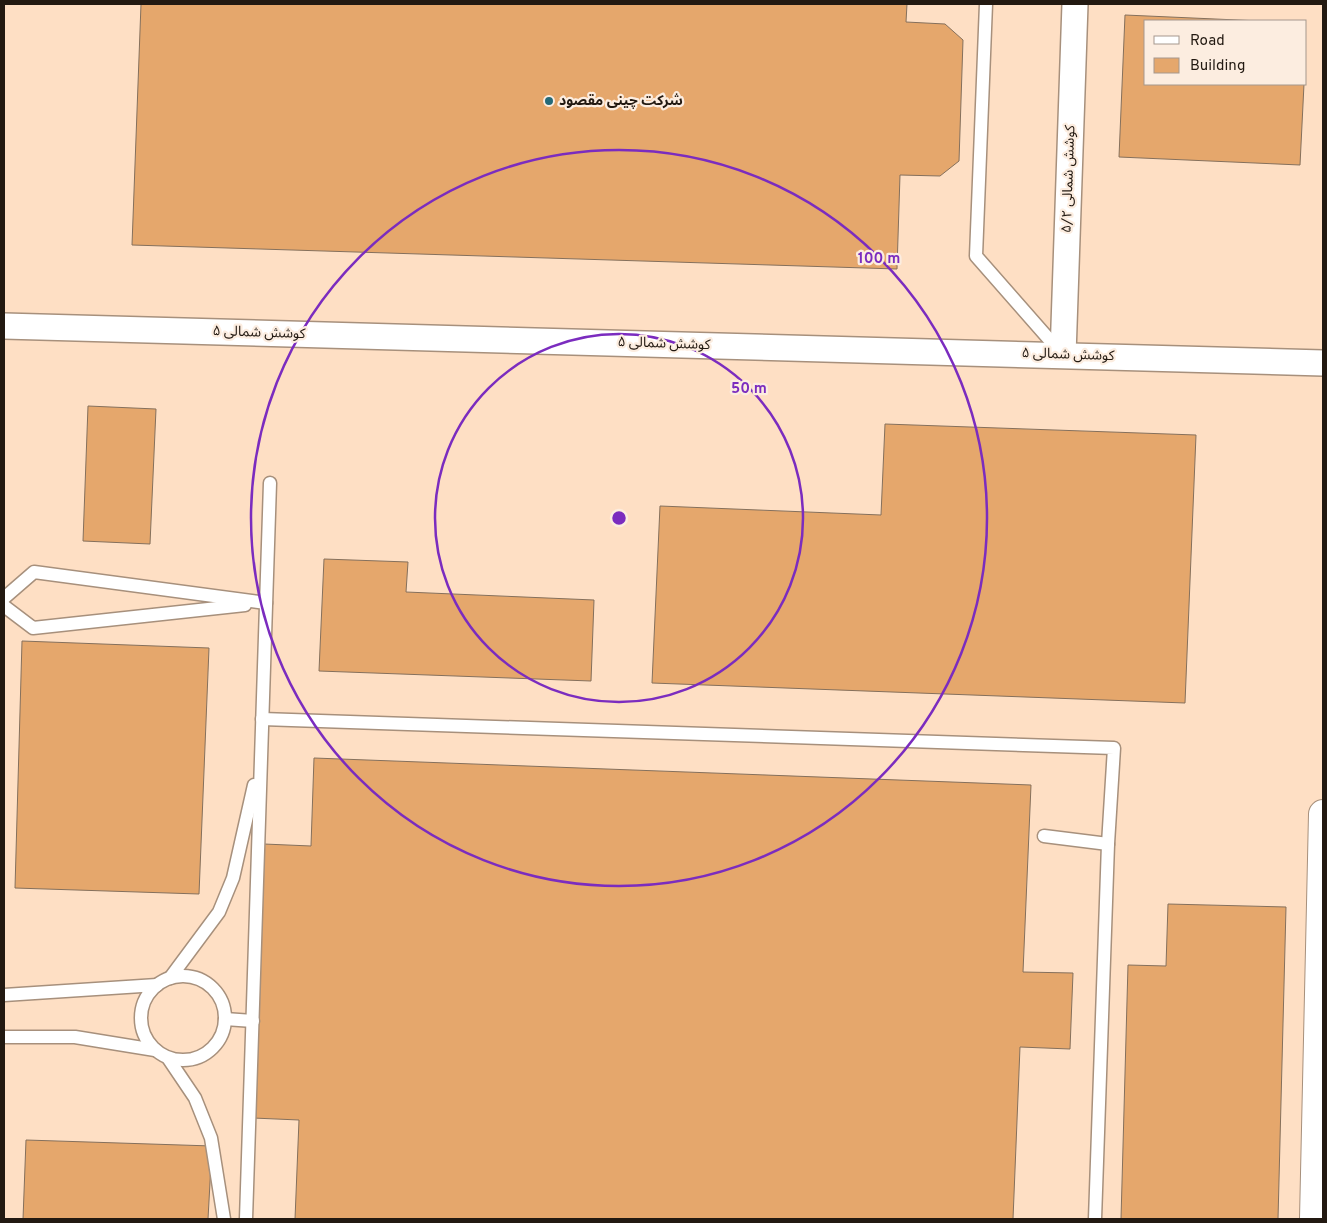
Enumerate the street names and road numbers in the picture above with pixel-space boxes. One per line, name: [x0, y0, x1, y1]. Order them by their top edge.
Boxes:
street label: کوشش شمالی ۵/٢: [1059, 125, 1079, 233]
street label: کوشش شمالی ۵: [212, 323, 306, 343]
street label: کوشش شمالی ۵: [617, 334, 711, 354]
street label: کوشش شمالی ۵: [1021, 345, 1115, 365]

